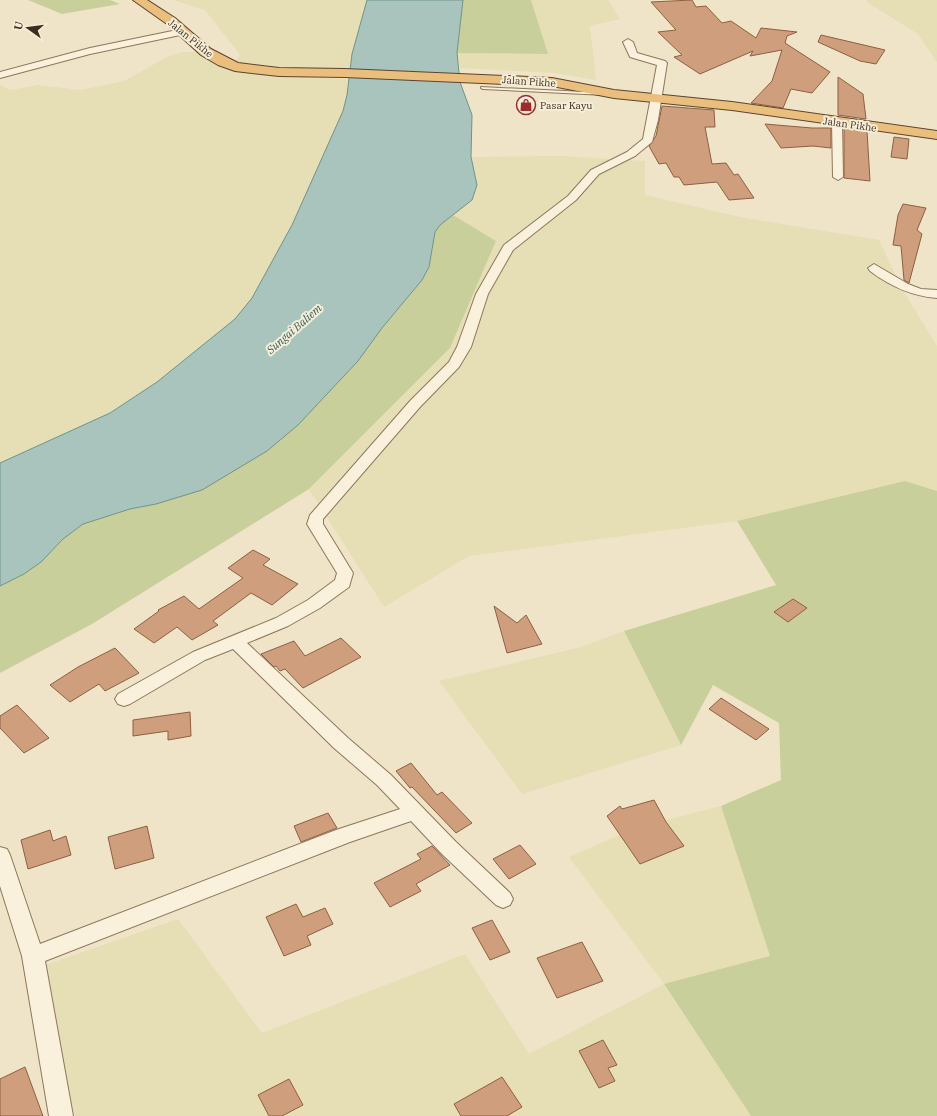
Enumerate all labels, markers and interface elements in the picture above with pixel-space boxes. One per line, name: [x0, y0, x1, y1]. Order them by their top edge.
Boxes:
north arrow: [8, 8, 48, 48]
street label: Jalan Pikhe: [166, 16, 216, 60]
text: U: [10, 19, 26, 31]
street label: Jalan Pikhe: [502, 73, 556, 90]
shop icon: Pasar Kayu: [515, 94, 537, 116]
place label: Pasar Kayu: [540, 99, 592, 112]
street label: Jalan Pikhe: [822, 114, 878, 135]
water label: Sungai Baliem: [263, 301, 325, 357]

